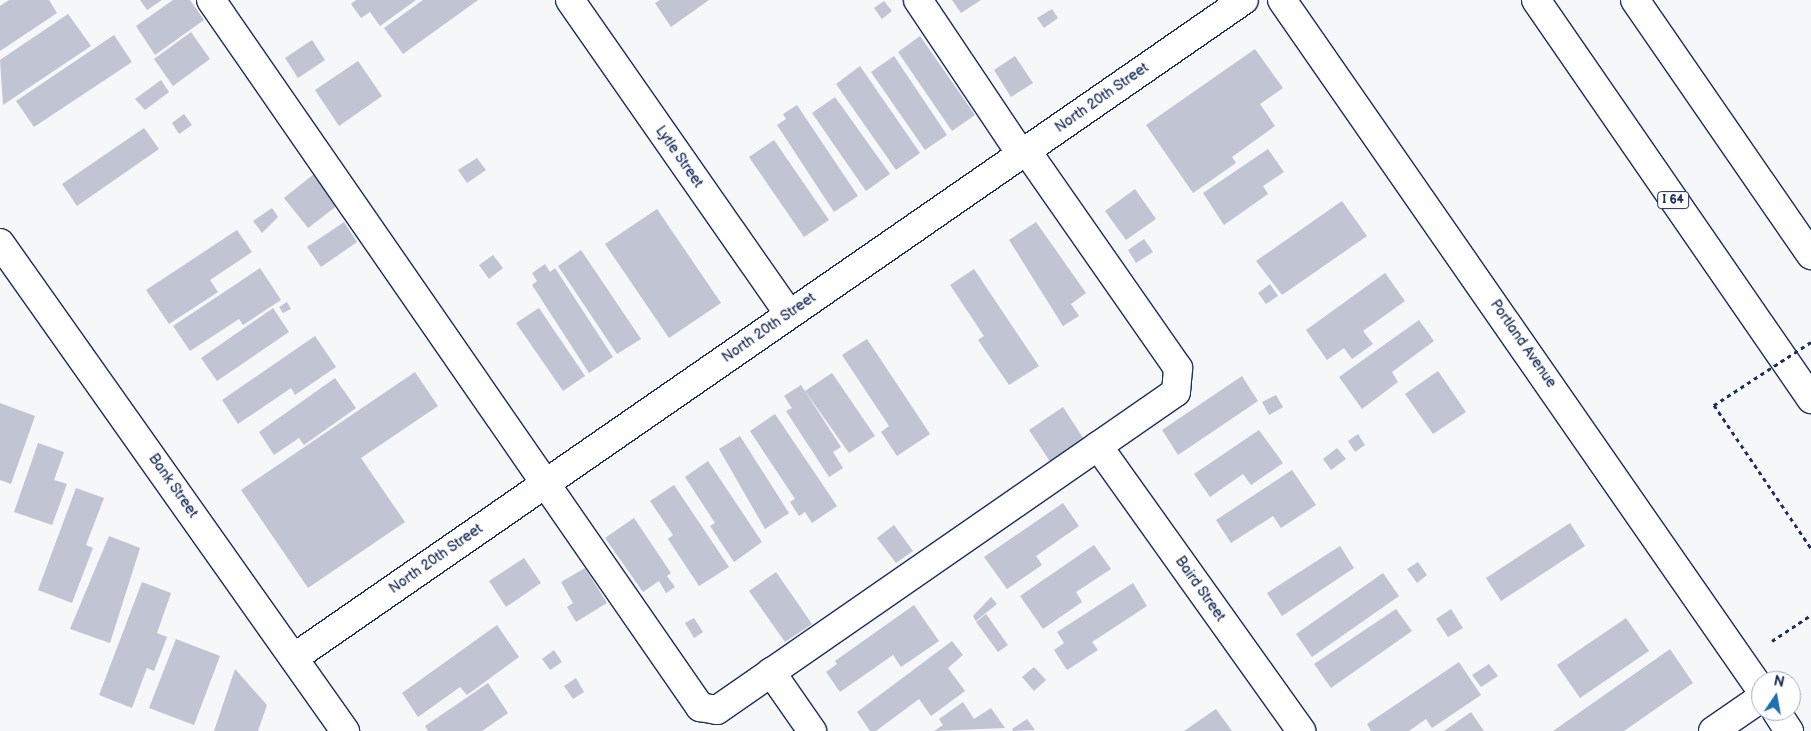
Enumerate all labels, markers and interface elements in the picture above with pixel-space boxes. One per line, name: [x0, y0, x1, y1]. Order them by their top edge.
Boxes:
street label: North 20th Street: [1052, 59, 1152, 137]
street label: Lytle Street: [652, 123, 706, 191]
road number: I 64: [1657, 190, 1689, 210]
street label: North 20th Street: [719, 289, 819, 367]
street label: Portland Avenue: [1486, 297, 1560, 391]
street label: Bank Street: [145, 451, 201, 521]
street label: North 20th Street: [386, 520, 486, 598]
street label: Baird Street: [1171, 553, 1229, 625]
north arrow: [1751, 671, 1801, 721]
text: N: [1772, 672, 1786, 691]

